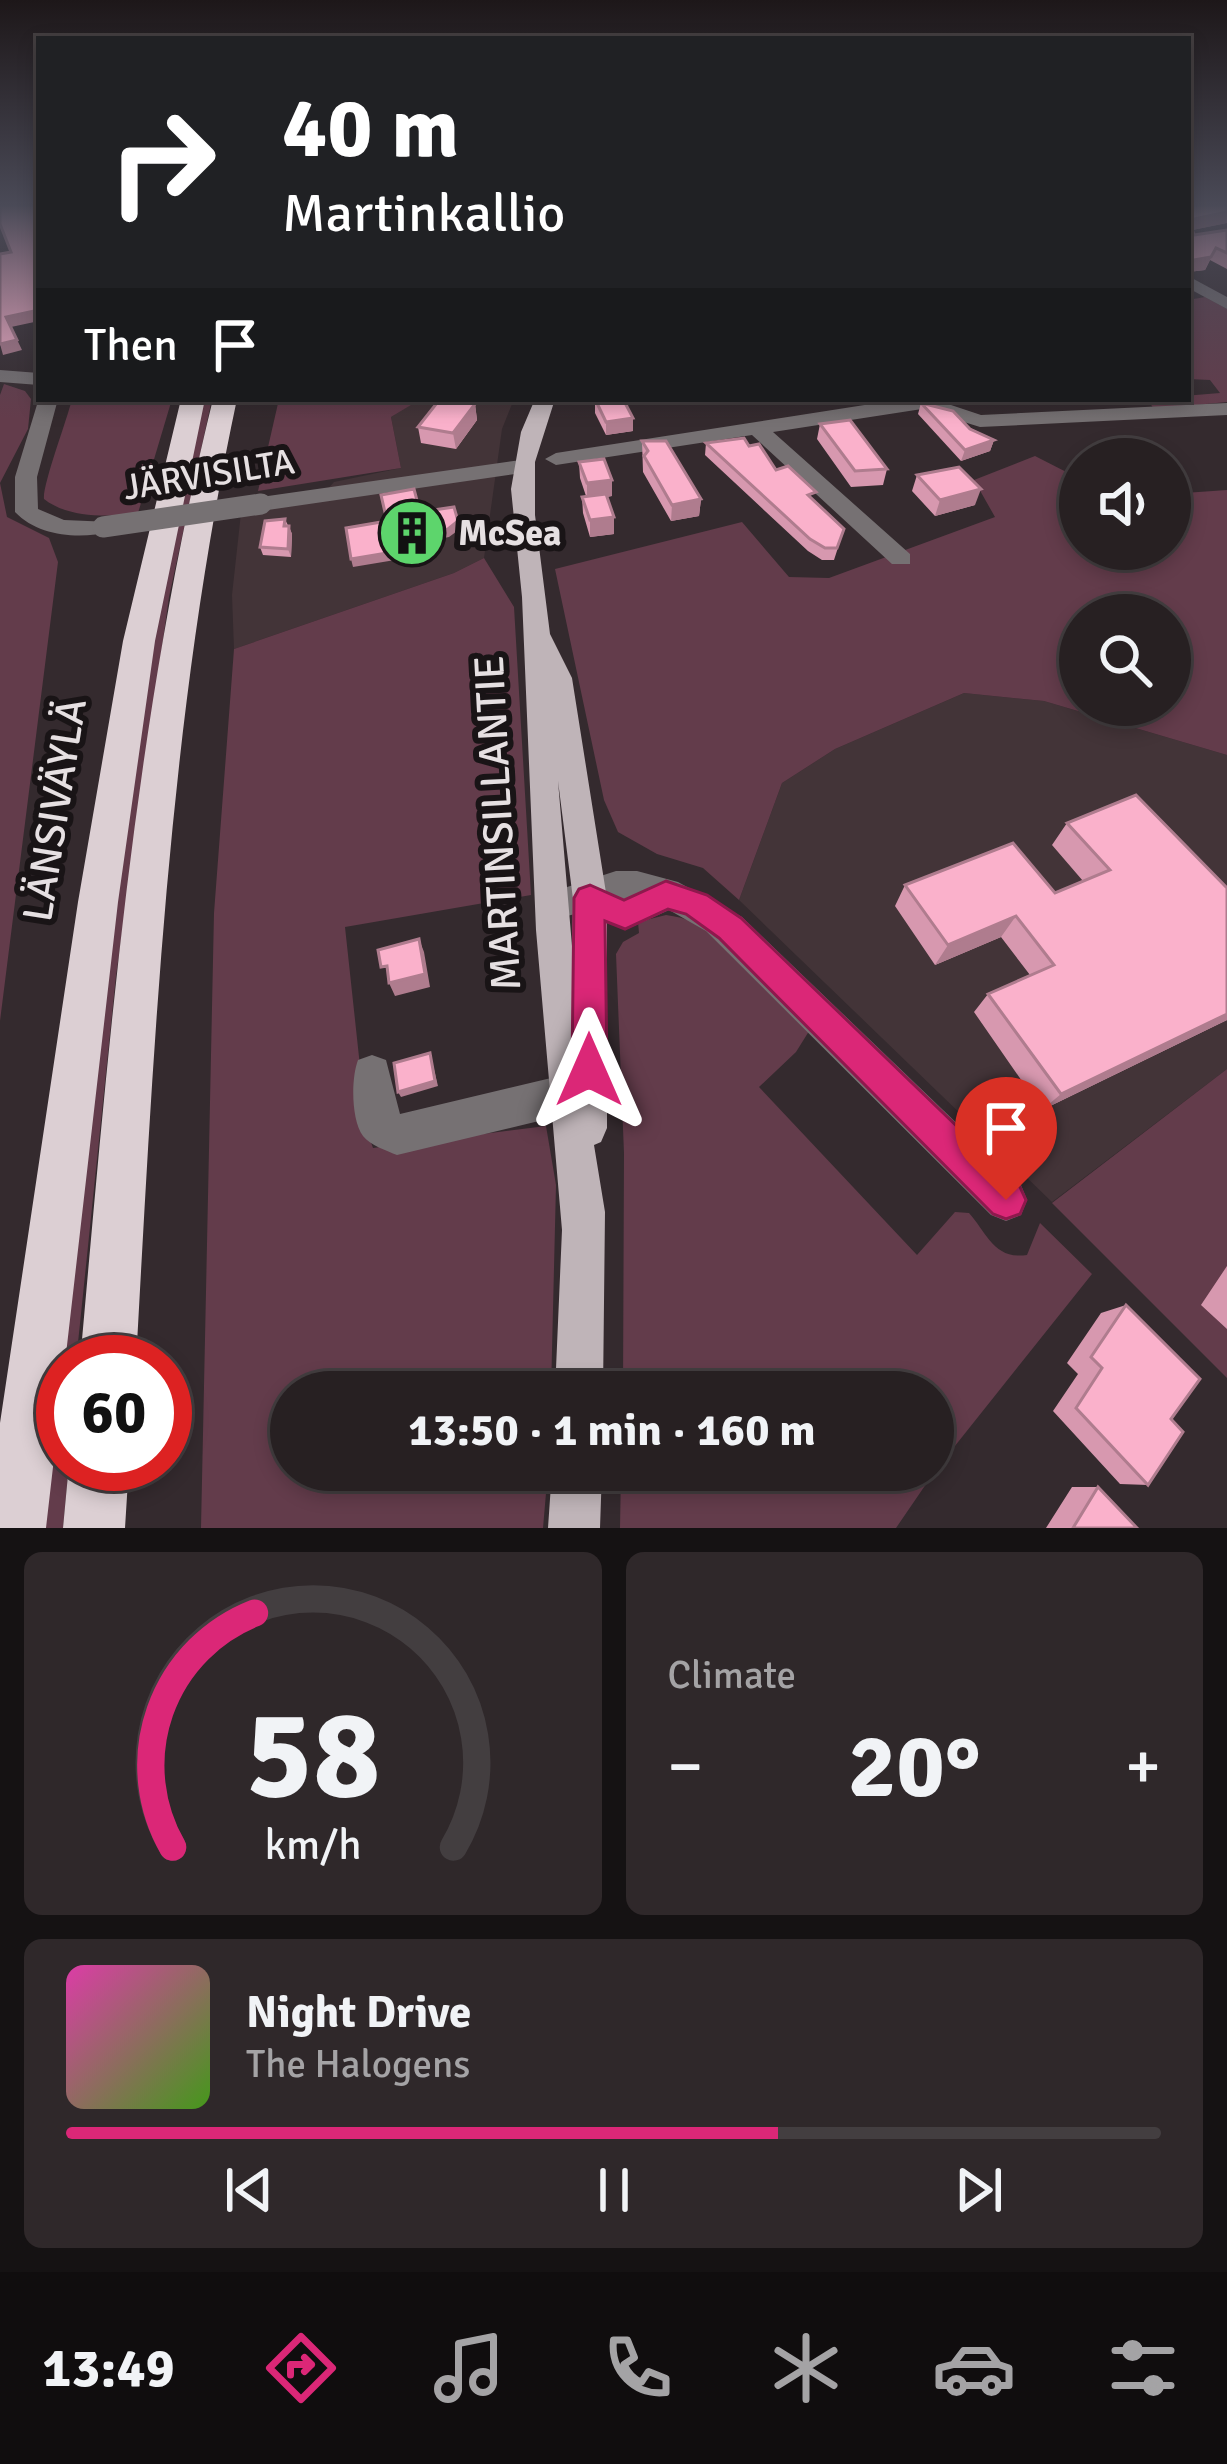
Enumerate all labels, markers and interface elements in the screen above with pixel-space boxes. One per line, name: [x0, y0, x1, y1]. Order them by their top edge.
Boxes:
text: 40 m: [282, 77, 459, 181]
icon: right: [84, 84, 240, 240]
text: Martinkallio: [282, 180, 565, 247]
icon: arrive: [202, 312, 268, 378]
text: Then: [84, 318, 178, 373]
map controls: [1059, 438, 1191, 726]
button: sound: [1059, 438, 1191, 570]
street label: JÄRVISILTA: [120, 439, 298, 511]
building icon: McSea: [377, 498, 447, 568]
place label: McSea: [458, 511, 561, 556]
button: search: [1059, 594, 1191, 726]
street label: MARTINSILLANTIE: [464, 654, 532, 992]
street label: LÄNSIVÄYLÄ: [12, 695, 98, 925]
position arrow: [526, 1007, 652, 1133]
pin: [955, 1077, 1057, 1200]
icon: arrive: [973, 1095, 1039, 1161]
speed limit sign: 60: [36, 1335, 192, 1491]
text: 13:50 · 1 min · 160 m: [408, 1403, 816, 1458]
text: Climate: [668, 1651, 796, 1699]
text: 58: [245, 1679, 380, 1832]
text: 20°: [848, 1711, 981, 1822]
text: −: [668, 1726, 703, 1807]
text: +: [1125, 1726, 1161, 1807]
text: km/h: [264, 1818, 361, 1871]
text: Night Drive: [246, 1985, 471, 2040]
text: The Halogens: [246, 2040, 470, 2088]
icon: previous: [216, 2157, 282, 2223]
icon: pause: [581, 2157, 647, 2223]
icon: next: [946, 2157, 1012, 2223]
icon: directions: [259, 2326, 343, 2410]
icon: music: [427, 2326, 511, 2410]
icon: phone: [596, 2326, 680, 2410]
icon: climate: [764, 2326, 848, 2410]
icon: car: [932, 2326, 1016, 2410]
icon: filters: [1101, 2326, 1185, 2410]
text: 13:49: [42, 2335, 175, 2402]

